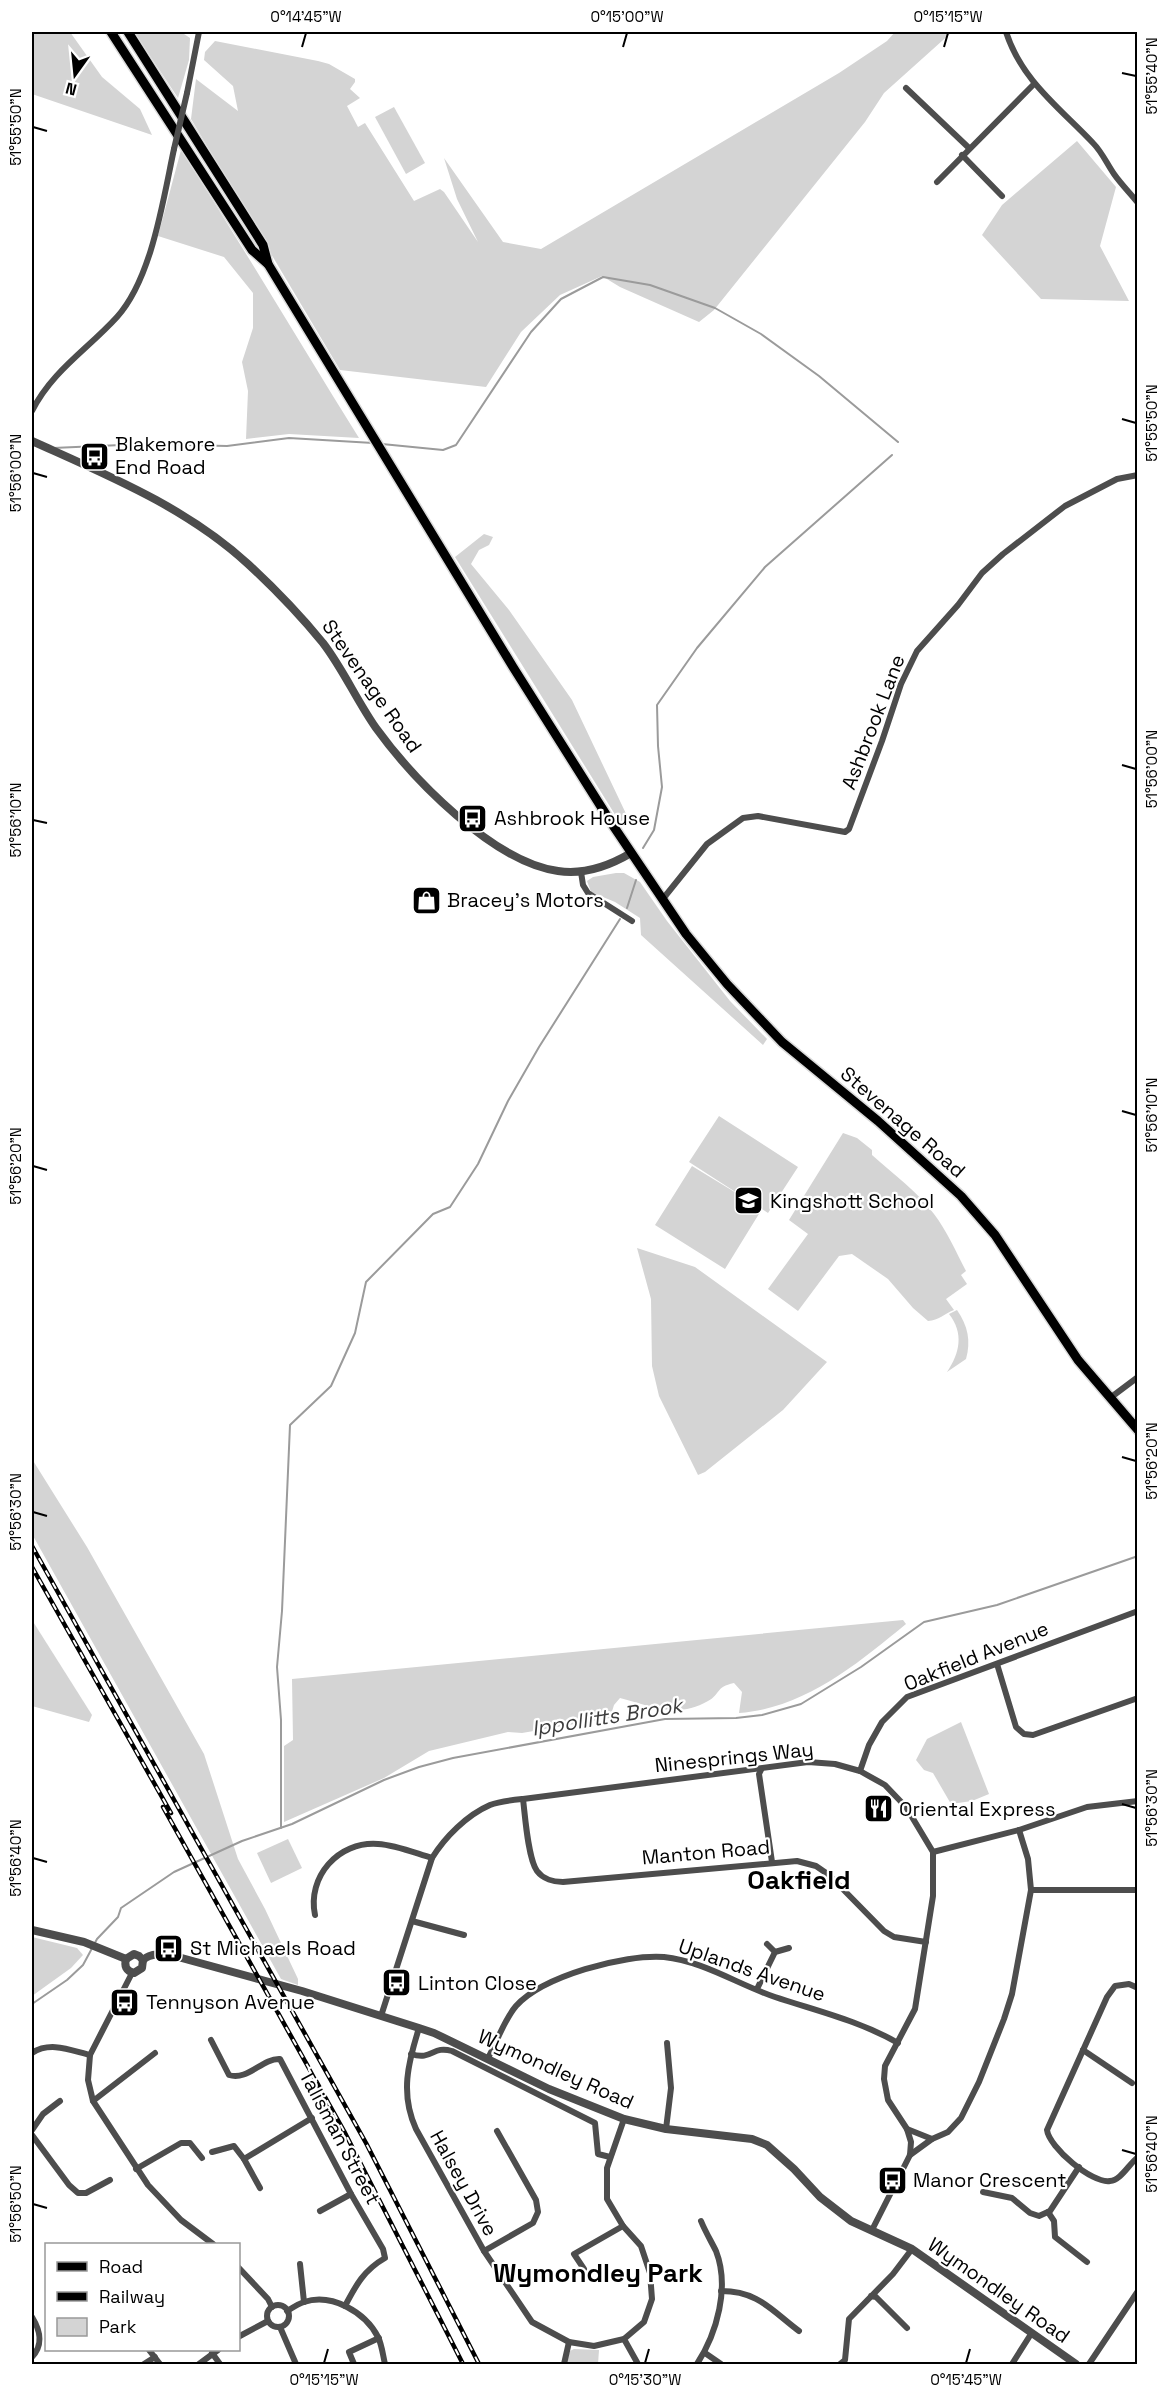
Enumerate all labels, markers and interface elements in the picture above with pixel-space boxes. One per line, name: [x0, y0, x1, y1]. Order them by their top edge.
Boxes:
text: 0°14'45"W: [270, 7, 342, 26]
text: 0°15'00"W: [590, 7, 664, 26]
text: 0°15'15"W: [913, 7, 983, 26]
text: 51°55'40"N: [1142, 37, 1161, 115]
north arrow: [45, 45, 105, 105]
text: N: [63, 77, 79, 101]
text: 51°55'50"N: [6, 88, 25, 166]
text: 51°55'50"N: [1142, 384, 1161, 462]
place label: Blakemore End Road: [115, 431, 215, 480]
text: 51°56'00"N: [6, 434, 25, 512]
bus stop icon: Blakemore End Road: [78, 440, 110, 472]
street label: Stevenage Road: [316, 614, 428, 758]
street label: Ashbrook Lane: [835, 651, 911, 793]
text: 51°56'00"N: [1142, 730, 1161, 808]
text: 51°56'10"N: [6, 783, 25, 857]
bus stop icon: Ashbrook House: [457, 802, 489, 834]
place label: Ashbrook House: [494, 805, 650, 831]
shop icon: Bracey's Motors: [410, 884, 442, 916]
place label: Bracey's Motors: [447, 887, 604, 913]
street label: Stevenage Road: [835, 1061, 971, 1183]
text: 51°56'10"N: [1142, 1078, 1161, 1152]
text: 51°56'20"N: [6, 1127, 25, 1205]
school or university icon: Kingshott School: [733, 1185, 765, 1217]
place label: Kingshott School: [770, 1188, 934, 1214]
text: 51°56'20"N: [1142, 1422, 1161, 1500]
text: 51°56'30"N: [6, 1473, 25, 1551]
street label: Oakfield Avenue: [900, 1615, 1052, 1697]
water label: Ippollitts Brook: [530, 1691, 687, 1742]
street label: Ninesprings Way: [653, 1736, 815, 1778]
text: 51°56'30"N: [1142, 1769, 1161, 1847]
restaurant icon: Oriental Express: [862, 1793, 894, 1825]
place label: Oriental Express: [899, 1796, 1055, 1822]
text: 51°56'40"N: [6, 1819, 25, 1897]
street label: Manton Road: [641, 1833, 771, 1871]
district label: Oakfield: [747, 1863, 851, 1897]
bus stop icon: St Michaels Road: [153, 1932, 185, 1964]
street label: Uplands Avenue: [675, 1933, 829, 2007]
place label: St Michaels Road: [190, 1935, 356, 1961]
bus stop icon: Linton Close: [381, 1967, 413, 1999]
place label: Linton Close: [418, 1970, 537, 1996]
bus stop icon: Tennyson Avenue: [109, 1986, 141, 2018]
place label: Tennyson Avenue: [146, 1989, 315, 2015]
street label: Wymondley Road: [474, 2023, 638, 2115]
street label: Talisman Street: [294, 2065, 386, 2209]
text: 51°56'40"N: [1142, 2115, 1161, 2193]
street label: Halsey Drive: [424, 2125, 504, 2241]
bus stop icon: Manor Crescent: [876, 2164, 908, 2196]
text: 51°56'50"N: [6, 2165, 25, 2243]
place label: Manor Crescent: [913, 2167, 1066, 2193]
street label: Wymondley Road: [923, 2231, 1075, 2349]
legend: [45, 2243, 240, 2351]
text: Road: [99, 2255, 143, 2278]
district label: Wymondley Park: [493, 2256, 703, 2290]
text: Railway: [99, 2285, 165, 2308]
text: Park: [99, 2315, 137, 2338]
text: 0°15'15"W: [289, 2370, 359, 2389]
text: 0°15'30"W: [609, 2370, 681, 2389]
text: 0°15'45"W: [930, 2370, 1002, 2389]

